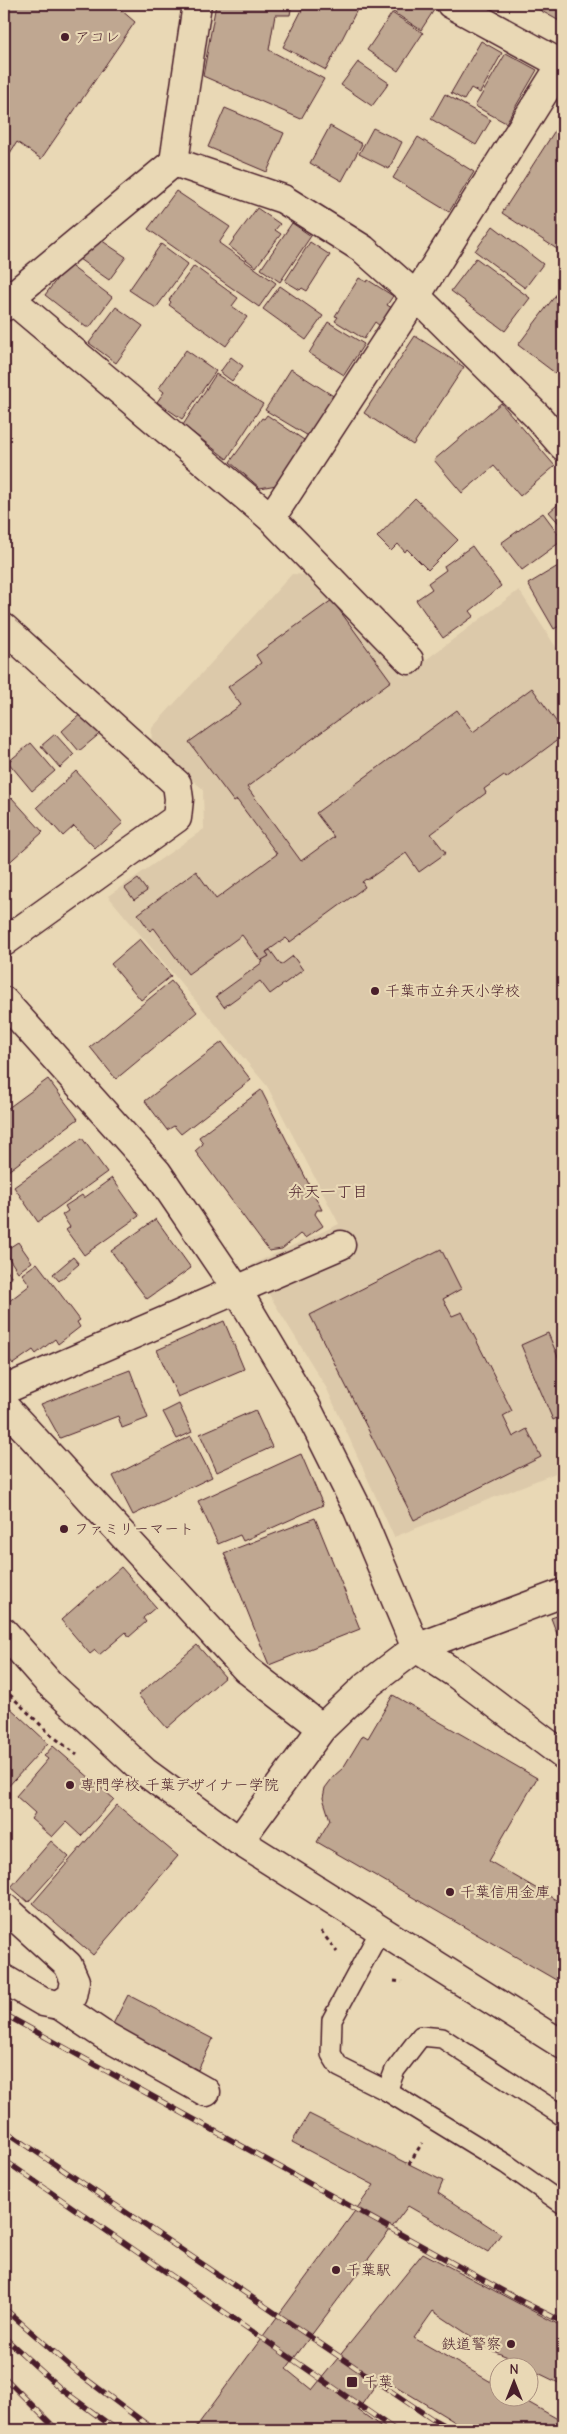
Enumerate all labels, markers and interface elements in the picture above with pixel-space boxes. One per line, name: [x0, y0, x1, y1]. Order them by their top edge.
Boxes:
place label: アコレ: [75, 28, 120, 46]
marker: アコレ: [59, 31, 71, 43]
place label: 千葉市立弁天小学校: [385, 982, 520, 1000]
marker: 千葉市立弁天小学校: [369, 985, 381, 997]
district label: 弁天一丁目: [288, 1183, 368, 1201]
place label: ファミリーマート: [74, 1520, 194, 1538]
marker: ファミリーマート: [58, 1523, 70, 1535]
place label: 専門学校 千葉デザイナー学院: [80, 1776, 279, 1794]
marker: 専門学校 千葉デザイナー学院: [64, 1779, 76, 1791]
place label: 千葉信用金庫: [460, 1883, 550, 1901]
marker: 千葉信用金庫: [444, 1886, 456, 1898]
place label: 千葉駅: [346, 2261, 391, 2279]
marker: 千葉駅: [330, 2264, 342, 2276]
place label: 鉄道警察: [441, 2335, 501, 2353]
marker: 鉄道警察: [505, 2338, 517, 2350]
north arrow: [490, 2356, 540, 2406]
text: N: [509, 2361, 519, 2378]
place label: 千葉: [363, 2373, 393, 2391]
marker: 千葉: [345, 2375, 359, 2389]

